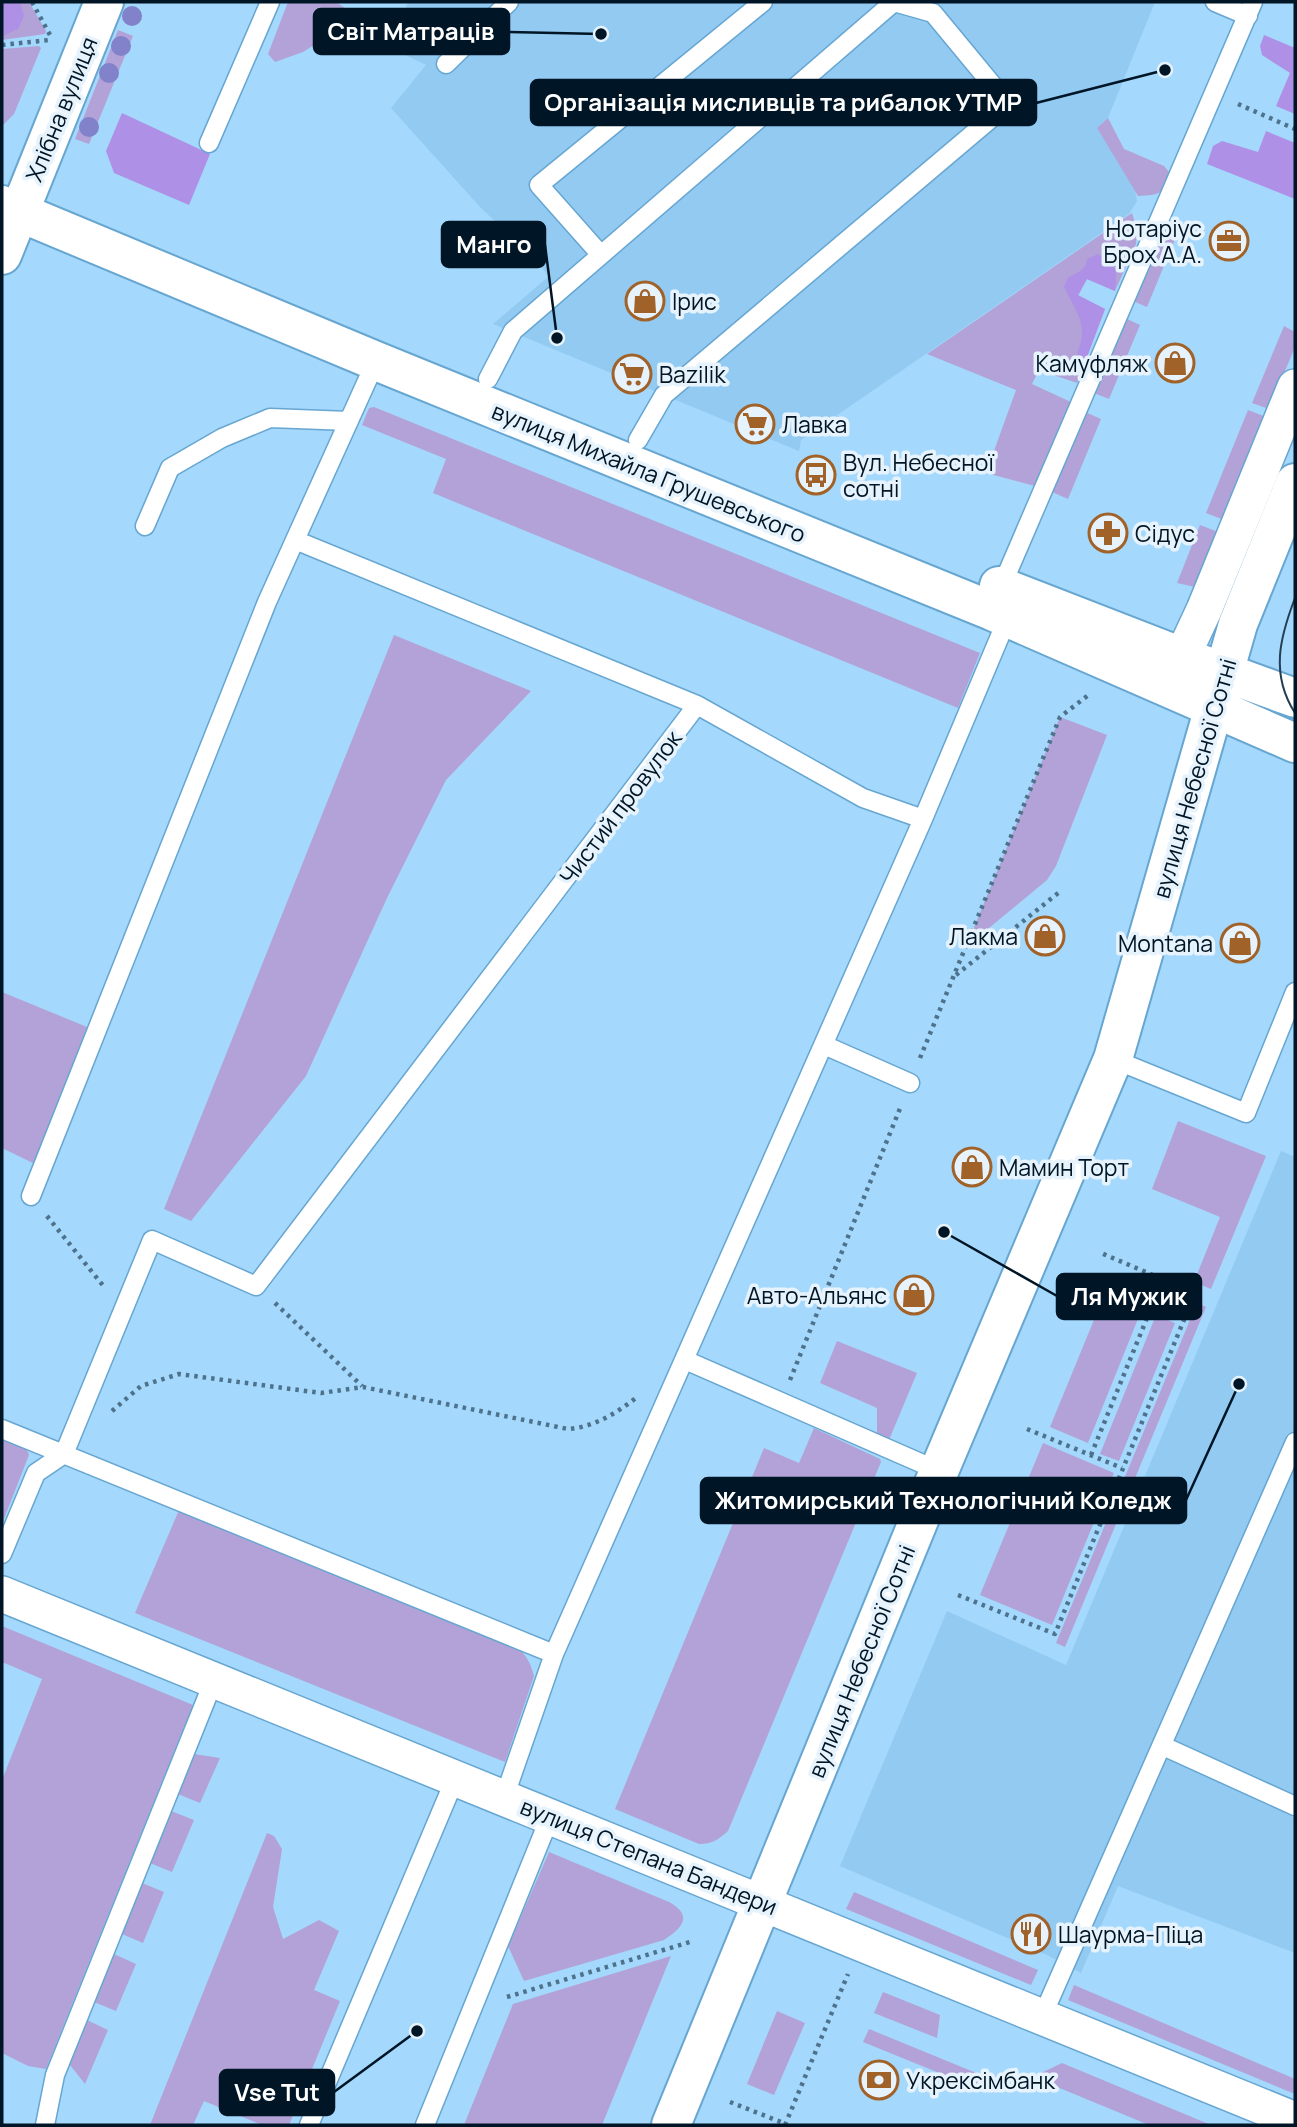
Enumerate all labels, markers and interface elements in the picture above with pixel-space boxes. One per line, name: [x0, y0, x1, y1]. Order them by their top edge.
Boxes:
callout: Світ Матраців: [314, 9, 509, 54]
text: Світ Матраців: [328, 14, 494, 47]
street label: Хлібна вулиця: [17, 32, 105, 186]
callout: Організація мисливців та рибалок УТМР: [531, 80, 1036, 125]
text: Організація мисливців та рибалок УТМР: [544, 85, 1022, 118]
place label: Нотаріус Брох А.А.: [1104, 212, 1202, 270]
office icon: Нотаріус Брох А.А.: [1208, 220, 1250, 262]
callout: Манго: [442, 222, 545, 267]
text: Манго: [456, 227, 532, 260]
shop icon: Ірис: [624, 280, 666, 322]
place label: Ірис: [672, 285, 717, 317]
shop icon: Камуфляж: [1154, 342, 1196, 384]
place label: Камуфляж: [1035, 347, 1148, 379]
supermarket icon: Bazilik: [611, 353, 653, 395]
place label: Bazilik: [659, 358, 726, 390]
street label: вулиця Михайла Грушевського: [487, 394, 811, 550]
supermarket icon: Лавка: [734, 403, 776, 445]
place label: Лавка: [782, 408, 847, 440]
place label: Вул. Небесної сотні: [843, 446, 994, 504]
bus stop icon: Вул. Небесної сотні: [795, 454, 837, 496]
pharmacy icon: Сідус: [1087, 512, 1129, 554]
place label: Сідус: [1135, 517, 1195, 549]
street label: вулиця Небесної Сотні: [1144, 654, 1244, 902]
street label: Чистий провулок: [551, 723, 689, 891]
shop icon: Лакма: [1024, 915, 1066, 957]
place label: Лакма: [949, 920, 1018, 952]
shop icon: Montana: [1219, 922, 1261, 964]
place label: Montana: [1118, 927, 1213, 959]
shop icon: Мамин Торт: [951, 1146, 993, 1188]
place label: Мамин Торт: [999, 1151, 1129, 1183]
shop icon: Авто-Альянс: [893, 1274, 935, 1316]
callout: Ля Мужик: [1057, 1274, 1201, 1319]
place label: Авто-Альянс: [747, 1279, 887, 1311]
text: Ля Мужик: [1071, 1279, 1188, 1312]
callout: Житомирський Технологічний Коледж: [701, 1478, 1186, 1523]
text: Житомирський Технологічний Коледж: [714, 1483, 1172, 1516]
street label: вулиця Небесної Сотні: [800, 1540, 922, 1782]
street label: вулиця Степана Бандери: [516, 1790, 782, 1922]
restaurant icon: Шаурма-Піца: [1010, 1913, 1052, 1955]
place label: Шаурма-Піца: [1058, 1918, 1203, 1950]
bank icon: Укрексімбанк: [858, 2059, 900, 2101]
place label: Укрексімбанк: [906, 2064, 1055, 2096]
callout: Vse Tut: [220, 2070, 334, 2115]
text: Vse Tut: [234, 2075, 320, 2108]

